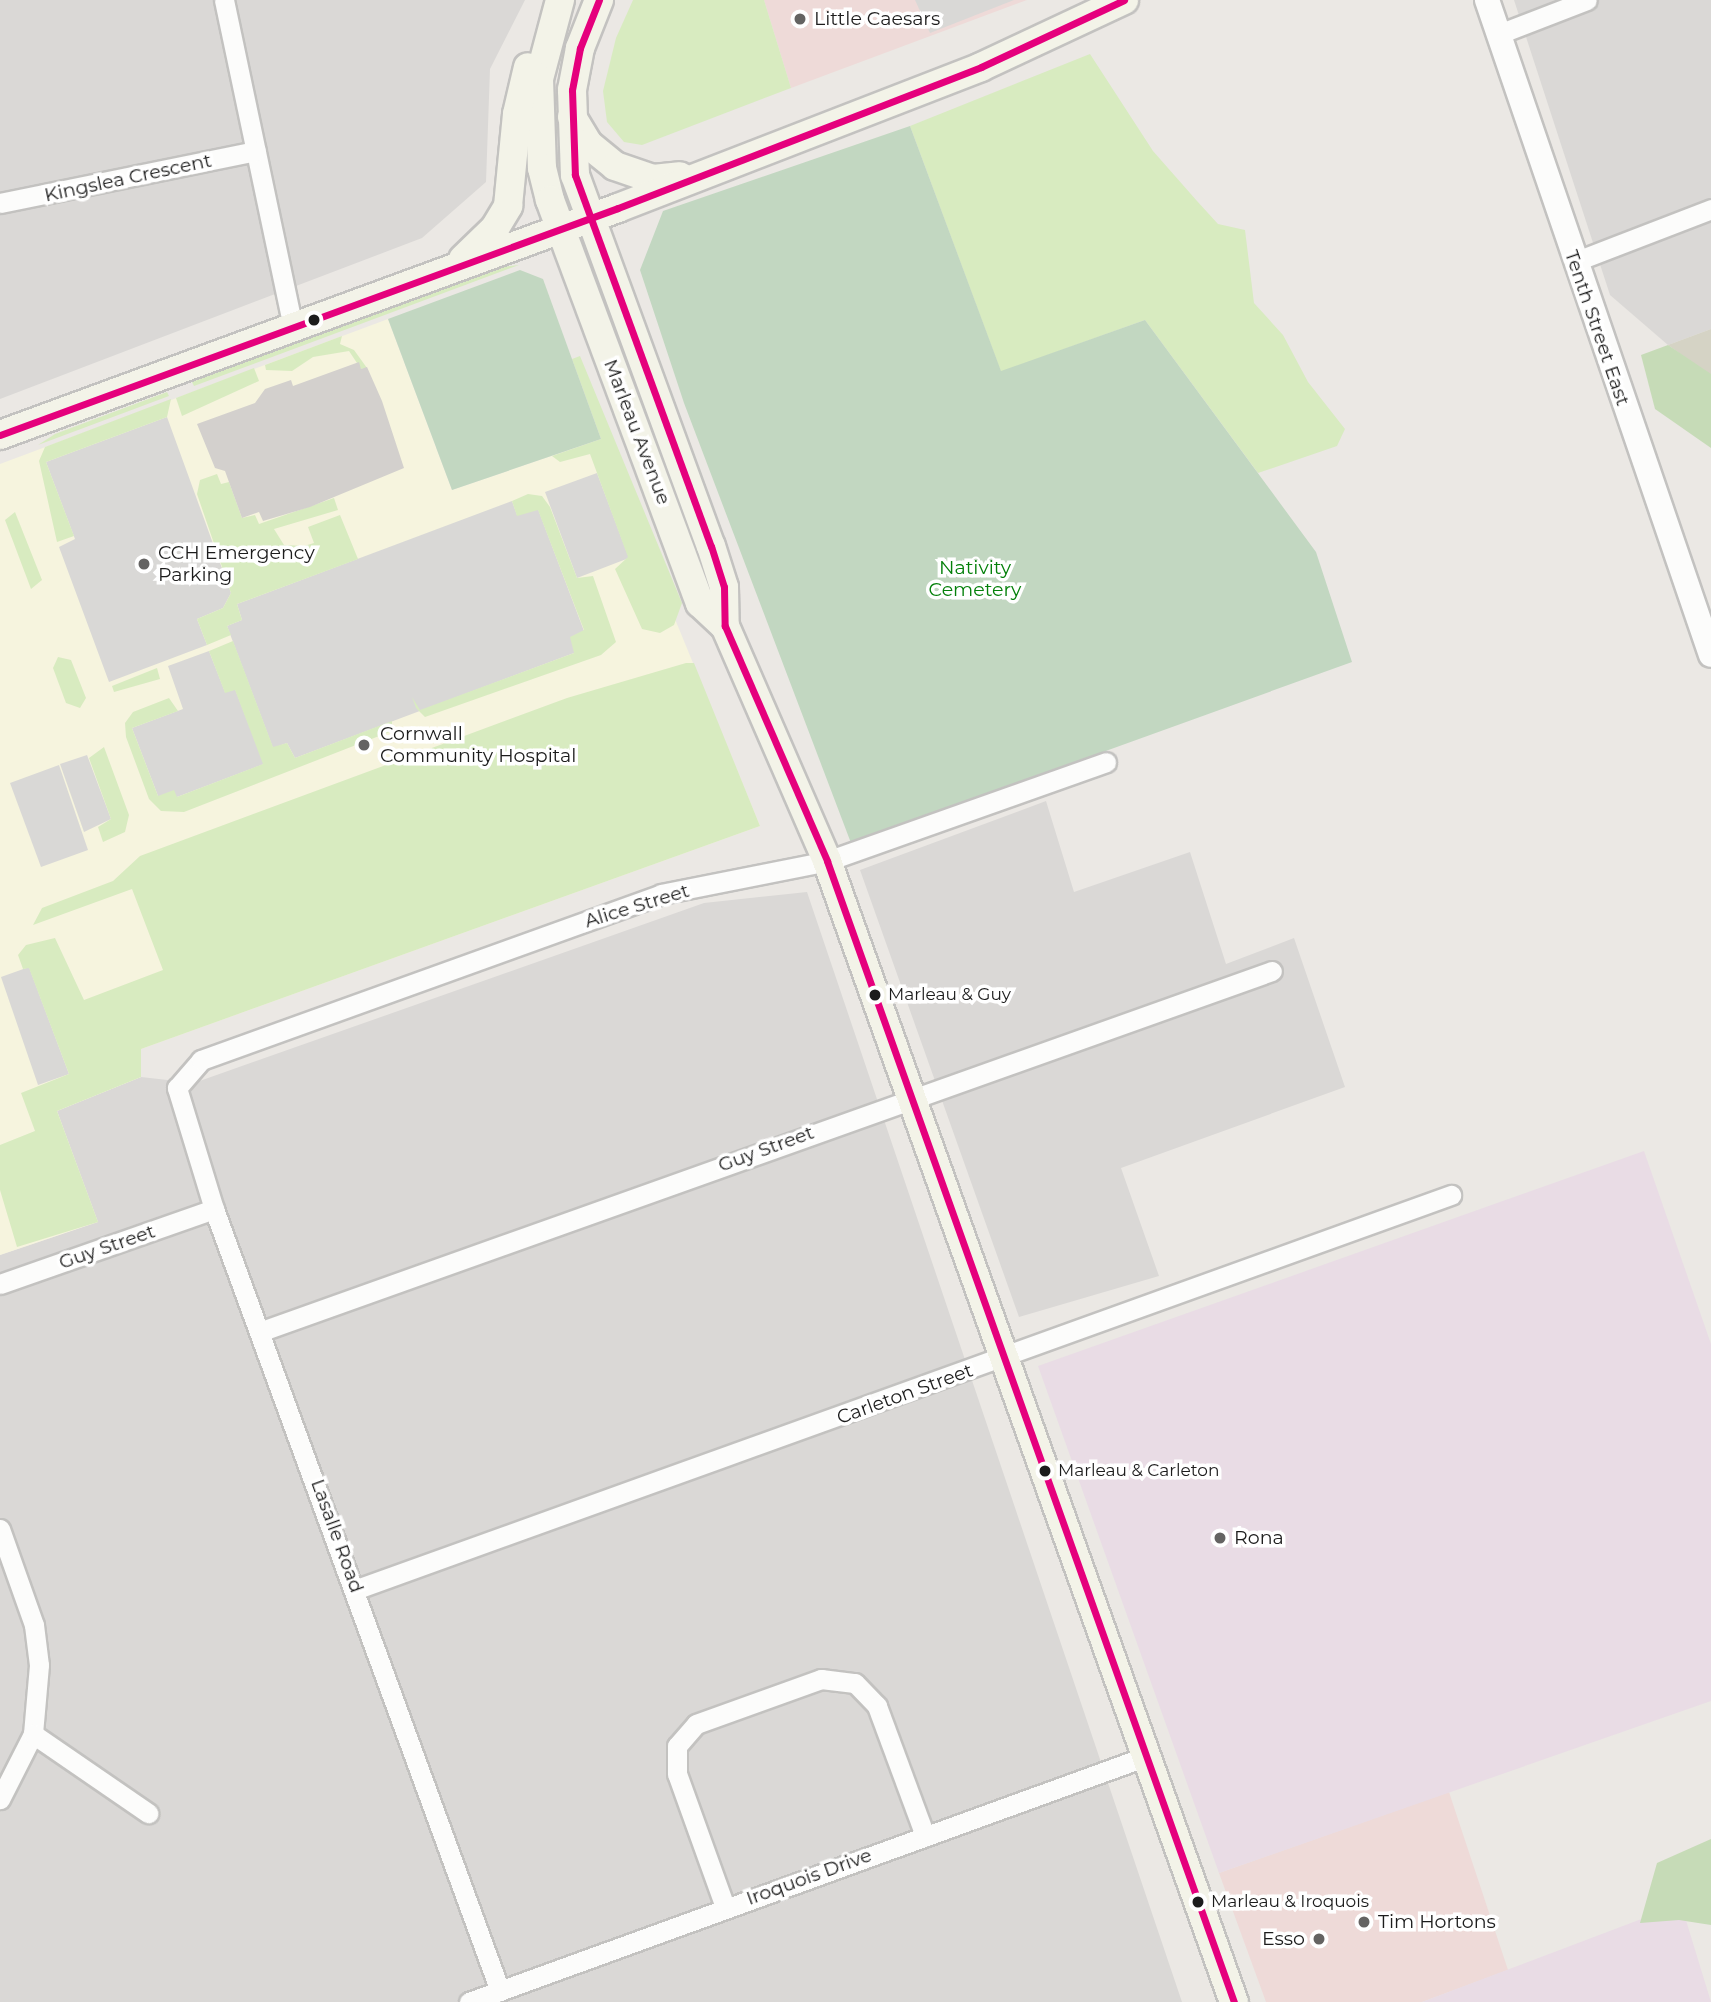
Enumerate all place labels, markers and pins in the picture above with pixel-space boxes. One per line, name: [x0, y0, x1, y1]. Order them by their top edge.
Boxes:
place label: Little Caesars: [814, 8, 940, 30]
marker: Little Caesars: [792, 11, 808, 27]
unlabelled marker: [307, 313, 321, 327]
place label: CCH Emergency Parking: [158, 542, 315, 586]
marker: CCH Emergency Parking: [136, 556, 152, 572]
place label: Cornwall Community Hospital: [380, 723, 576, 767]
marker: Cornwall Community Hospital: [354, 735, 374, 755]
place label: Marleau & Guy: [888, 985, 1011, 1005]
marker: Marleau & Guy: [868, 988, 882, 1002]
place label: Marleau & Carleton: [1058, 1461, 1219, 1481]
marker: Marleau & Carleton: [1038, 1464, 1052, 1478]
place label: Rona: [1234, 1527, 1284, 1549]
marker: Rona: [1212, 1530, 1228, 1546]
place label: Marleau & Iroquois: [1211, 1892, 1369, 1912]
marker: Marleau & Iroquois: [1191, 1895, 1205, 1909]
place label: Tim Hortons: [1378, 1911, 1496, 1933]
marker: Tim Hortons: [1356, 1914, 1372, 1930]
place label: Esso: [1262, 1928, 1305, 1950]
marker: Esso: [1311, 1931, 1327, 1947]

